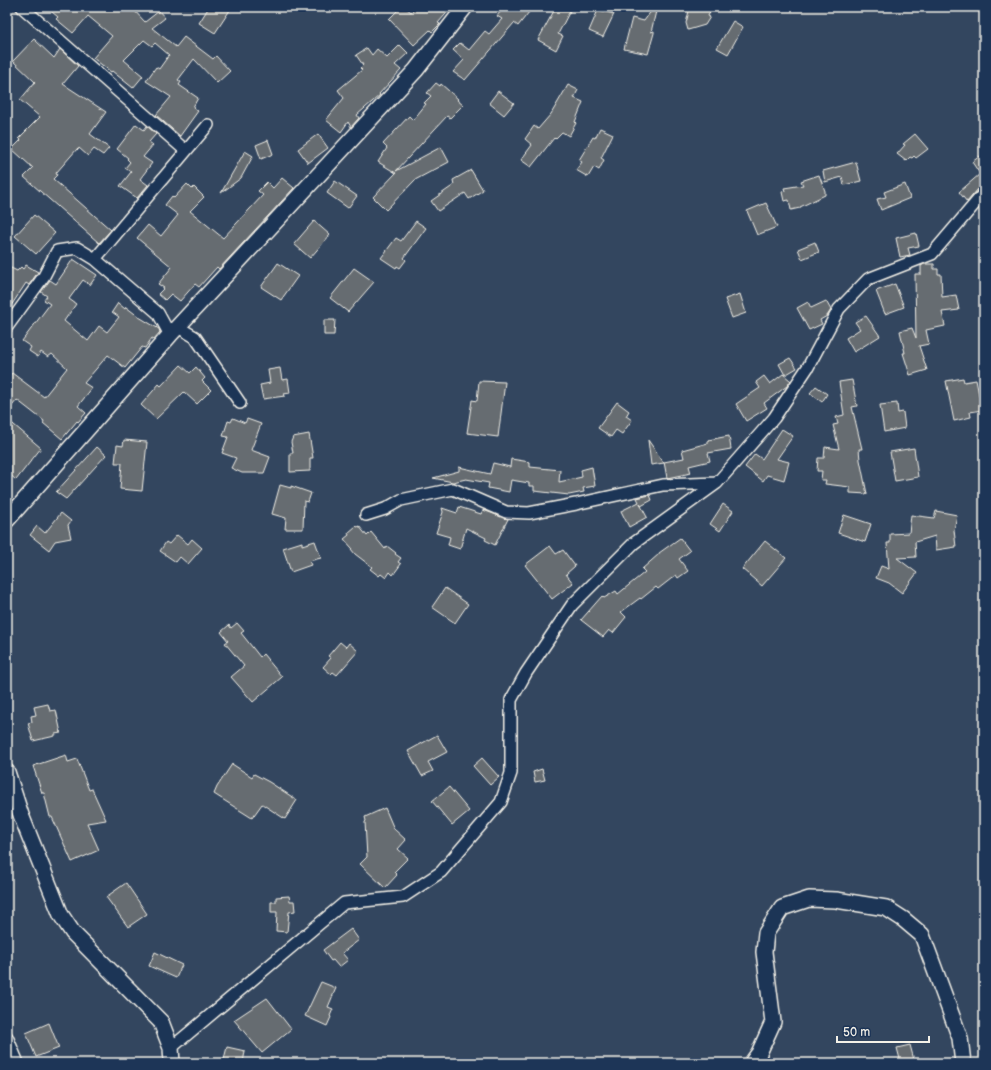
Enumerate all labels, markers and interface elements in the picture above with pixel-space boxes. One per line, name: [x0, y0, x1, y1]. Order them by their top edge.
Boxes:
scale bar: [837, 1018, 929, 1044]
text: 50 m: [843, 1025, 870, 1040]

